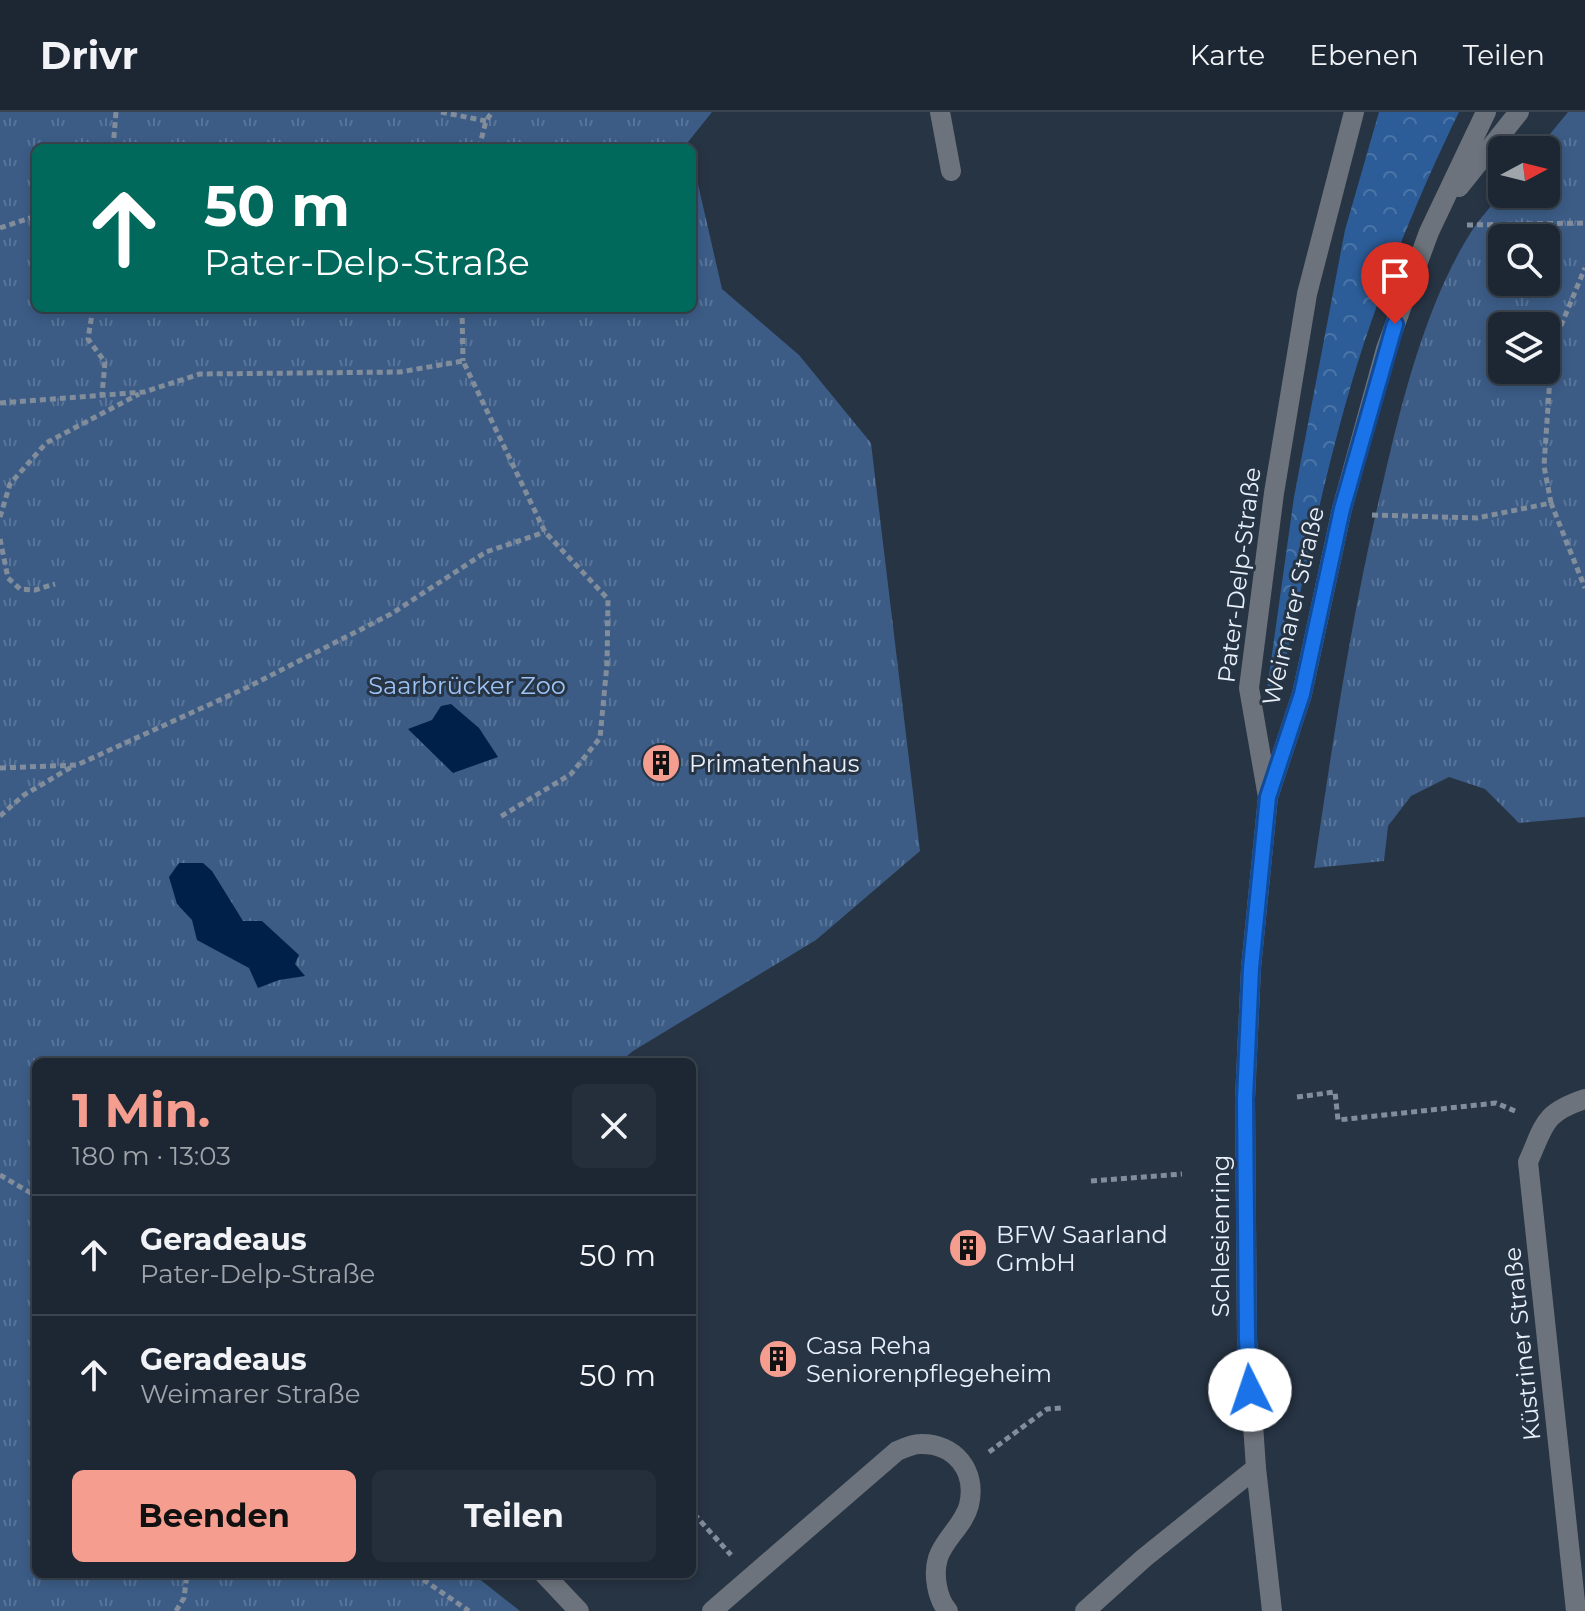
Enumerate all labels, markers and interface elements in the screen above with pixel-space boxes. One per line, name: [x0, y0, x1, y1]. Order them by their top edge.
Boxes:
text: Drivr: [40, 32, 138, 79]
text: Karte: [1190, 38, 1265, 72]
text: Ebenen: [1309, 38, 1419, 72]
text: Teilen: [1463, 38, 1545, 72]
north arrow: [1488, 136, 1560, 208]
map controls: [1488, 136, 1560, 384]
text: 50 m: [204, 172, 350, 240]
icon: ahead: [72, 176, 176, 280]
button: search: [1488, 224, 1560, 296]
text: Pater-Delp-Straße: [204, 240, 530, 284]
pin: [1361, 242, 1429, 324]
icon: arrive: [1373, 254, 1417, 298]
button: layers: [1488, 312, 1560, 384]
street label: Pater-Delp-Straße: [1211, 465, 1267, 685]
street label: Weimarer Straße: [1256, 504, 1330, 708]
park label: Saarbrücker Zoo: [368, 671, 566, 700]
building icon: Primatenhaus: [640, 742, 682, 784]
place label: Primatenhaus: [689, 749, 859, 778]
text: 1 Min.: [72, 1081, 210, 1139]
button: close: [572, 1084, 656, 1168]
text: 180 m · 13:03: [72, 1140, 231, 1172]
street label: Schlesienring: [1206, 1155, 1235, 1317]
place label: BFW Saarland GmbH: [996, 1220, 1168, 1277]
text: Geradeaus: [140, 1221, 307, 1258]
building icon: BFW Saarland GmbH: [947, 1227, 989, 1269]
icon: ahead: [72, 1233, 116, 1277]
text: 50 m: [579, 1237, 656, 1274]
street label: Küstriner Straße: [1497, 1246, 1547, 1442]
text: Pater-Delp-Straße: [140, 1258, 375, 1290]
place label: Casa Reha Seniorenpflegeheim: [806, 1331, 1052, 1388]
building icon: Casa Reha Seniorenpflegeheim: [757, 1338, 799, 1380]
text: Geradeaus: [140, 1341, 307, 1378]
position arrow: [1208, 1348, 1292, 1432]
icon: ahead: [72, 1353, 116, 1397]
text: 50 m: [579, 1357, 656, 1394]
text: Weimarer Straße: [140, 1378, 360, 1410]
button: Beenden: [72, 1470, 356, 1562]
button: Teilen: [372, 1470, 656, 1562]

